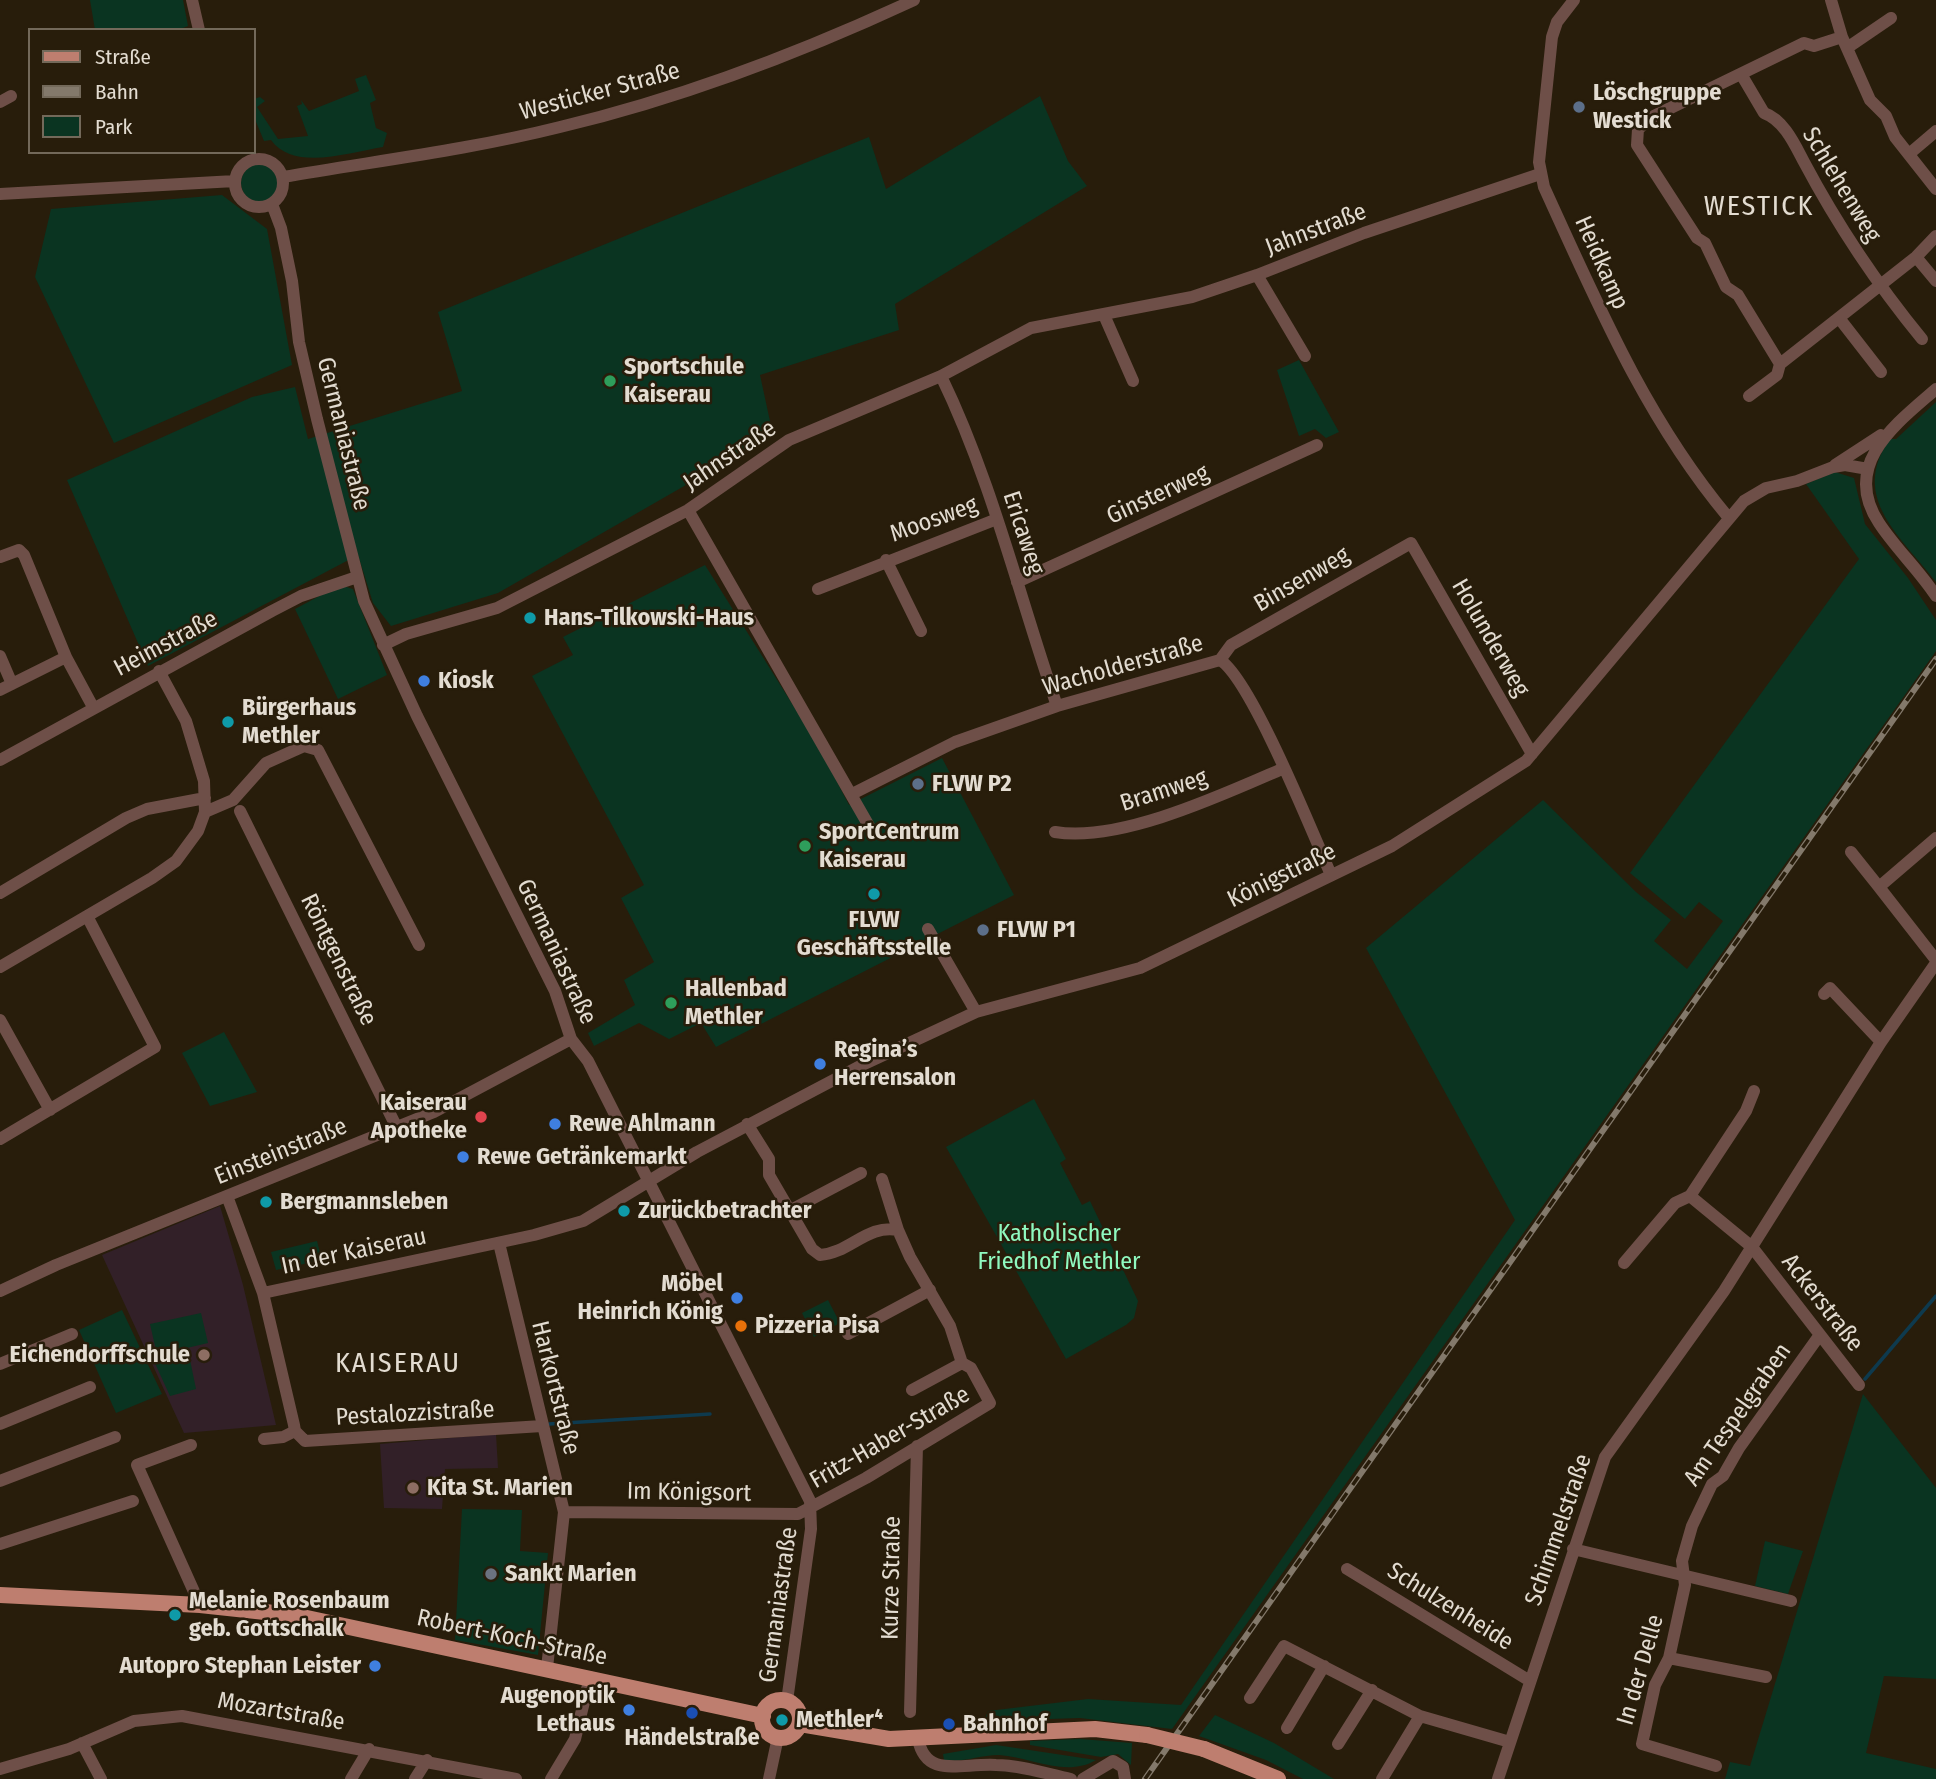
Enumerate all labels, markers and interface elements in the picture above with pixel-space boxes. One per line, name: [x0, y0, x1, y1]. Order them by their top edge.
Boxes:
legend: [28, 28, 256, 154]
text: Straße: [95, 44, 151, 70]
street label: Westicker Straße: [517, 57, 683, 127]
text: Bahn: [95, 79, 139, 105]
place label: Löschgruppe Westick: [1593, 79, 1721, 135]
marker: Löschgruppe Westick: [1571, 99, 1587, 115]
text: Park: [95, 114, 132, 140]
street label: Schlehenweg: [1795, 122, 1887, 248]
district label: WESTICK: [1705, 190, 1813, 224]
street label: Jahnstraße: [1261, 198, 1371, 262]
street label: Heidkamp: [1568, 212, 1634, 314]
place label: Sportschule Kaiserau: [624, 353, 744, 409]
street label: Germaniastraße: [310, 355, 376, 513]
marker: Sportschule Kaiserau: [602, 373, 618, 389]
street label: Jahnstraße: [678, 414, 782, 498]
street label: Ginsterweg: [1102, 459, 1214, 531]
street label: Ericaweg: [996, 488, 1050, 578]
street label: Moosweg: [886, 491, 982, 549]
street label: Binsenweg: [1249, 541, 1355, 619]
street label: Holunderweg: [1445, 574, 1535, 702]
place label: Hans-Tilkowski-Haus: [544, 604, 754, 632]
street label: Heimstraße: [109, 605, 223, 683]
marker: Hans-Tilkowski-Haus: [522, 610, 538, 626]
street label: Wacholderstraße: [1039, 629, 1207, 703]
place label: Kiosk: [438, 667, 494, 695]
marker: Kiosk: [416, 673, 432, 689]
place label: Bürgerhaus Methler: [242, 694, 356, 750]
marker: Bürgerhaus Methler: [220, 714, 236, 730]
street label: Bramweg: [1117, 763, 1211, 819]
place label: FLVW P2: [932, 770, 1012, 798]
marker: FLVW P2: [910, 776, 926, 792]
place label: SportCentrum Kaiserau: [819, 818, 959, 874]
street label: Königstraße: [1223, 837, 1341, 915]
marker: SportCentrum Kaiserau: [797, 838, 813, 854]
street label: Germaniastraße: [510, 875, 602, 1029]
marker: FLVW Geschäftsstelle: [866, 886, 882, 902]
street label: Röntgenstraße: [294, 889, 382, 1031]
place label: FLVW Geschäftsstelle: [797, 906, 951, 962]
place label: FLVW P1: [997, 916, 1076, 944]
marker: FLVW P1: [975, 922, 991, 938]
place label: Hallenbad Methler: [685, 975, 787, 1031]
marker: Hallenbad Methler: [663, 995, 679, 1011]
place label: Regina’s Herrensalon: [834, 1036, 956, 1092]
marker: Regina’s Herrensalon: [812, 1056, 828, 1072]
place label: Kaiserau Apotheke: [371, 1089, 467, 1145]
marker: Kaiserau Apotheke: [473, 1109, 489, 1125]
place label: Rewe Ahlmann: [569, 1110, 715, 1138]
street label: Einsteinstraße: [211, 1112, 351, 1192]
marker: Rewe Ahlmann: [547, 1116, 563, 1132]
place label: Rewe Getränkemarkt: [477, 1143, 687, 1171]
marker: Rewe Getränkemarkt: [455, 1149, 471, 1165]
place label: Bergmannsleben: [280, 1188, 448, 1216]
marker: Bergmannsleben: [258, 1194, 274, 1210]
place label: Zurückbetrachter: [638, 1197, 811, 1225]
marker: Zurückbetrachter: [616, 1203, 632, 1219]
park label: Katholischer Friedhof Methler: [978, 1220, 1140, 1276]
street label: In der Kaiserau: [279, 1223, 429, 1281]
street label: Ackerstraße: [1775, 1248, 1869, 1358]
place label: Möbel Heinrich König: [578, 1270, 723, 1326]
marker: Möbel Heinrich König: [729, 1290, 745, 1306]
place label: Pizzeria Pisa: [755, 1312, 880, 1340]
street label: Harkortstraße: [524, 1318, 586, 1458]
marker: Pizzeria Pisa: [733, 1318, 749, 1334]
street label: Am Tespelgraben: [1678, 1338, 1798, 1492]
place label: Eichendorffschule: [10, 1341, 190, 1369]
marker: Eichendorffschule: [196, 1347, 212, 1363]
district label: KAISERAU: [336, 1347, 460, 1381]
street label: Fritz-Haber-Straße: [805, 1381, 975, 1495]
street label: Pestalozzistraße: [335, 1395, 495, 1433]
street label: Schimmelstraße: [1520, 1451, 1598, 1609]
place label: Kita St. Marien: [427, 1474, 573, 1502]
street label: Im Königsort: [627, 1478, 751, 1508]
marker: Kita St. Marien: [405, 1480, 421, 1496]
street label: Kurze Straße: [877, 1516, 907, 1640]
street label: Germaniastraße: [754, 1525, 804, 1685]
street label: Schulzenheide: [1382, 1557, 1518, 1657]
place label: Sankt Marien: [505, 1560, 637, 1588]
marker: Sankt Marien: [483, 1566, 499, 1582]
place label: Melanie Rosenbaum geb. Gottschalk: [189, 1587, 389, 1643]
street label: Robert-Koch-Straße: [414, 1604, 610, 1672]
marker: Melanie Rosenbaum geb. Gottschalk: [167, 1607, 183, 1623]
street label: In der Delle: [1612, 1611, 1670, 1729]
place label: Autopro Stephan Leister: [119, 1652, 361, 1680]
marker: Autopro Stephan Leister: [367, 1658, 383, 1674]
place label: Augenoptik Lethaus: [501, 1682, 615, 1738]
street label: Mozartstraße: [215, 1687, 347, 1737]
marker: Augenoptik Lethaus: [621, 1702, 637, 1718]
marker: Händelstraße: [684, 1705, 700, 1721]
place label: Methler⁴: [796, 1706, 883, 1734]
place label: Bahnhof: [963, 1710, 1047, 1738]
marker: Methler⁴: [774, 1712, 790, 1728]
marker: Bahnhof: [941, 1716, 957, 1732]
place label: Händelstraße: [624, 1724, 760, 1752]

